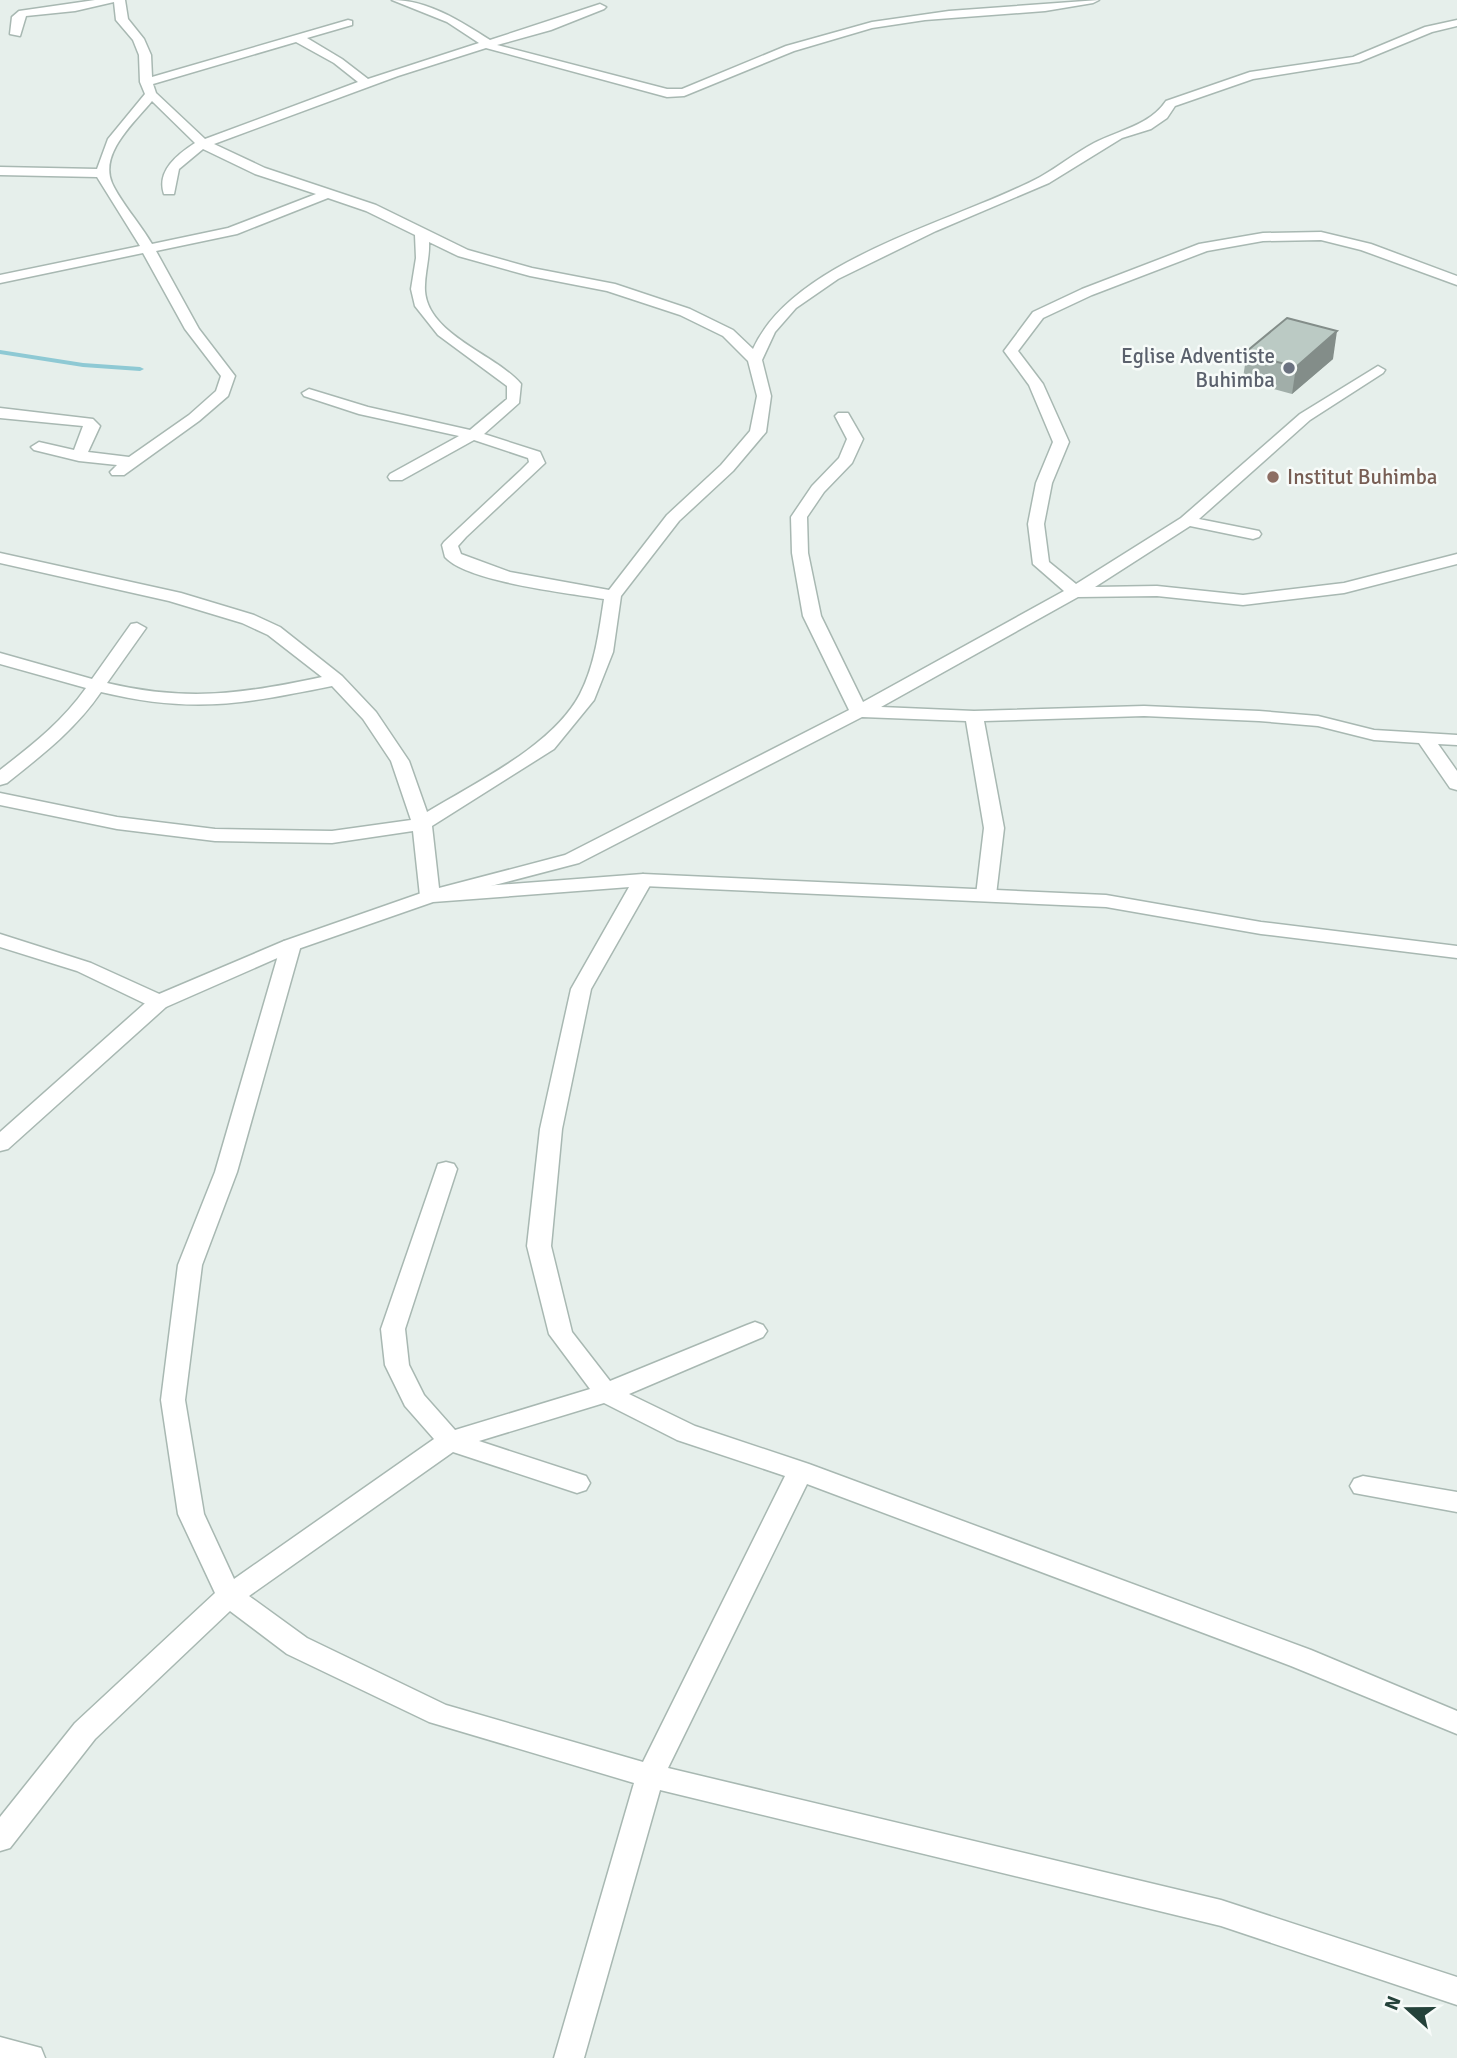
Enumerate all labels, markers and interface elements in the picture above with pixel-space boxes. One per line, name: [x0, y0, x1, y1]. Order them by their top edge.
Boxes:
place label: Eglise Adventiste Buhimba: [1121, 343, 1275, 393]
marker: Eglise Adventiste Buhimba: [1281, 360, 1297, 376]
place label: Institut Buhimba: [1287, 464, 1438, 490]
marker: Institut Buhimba: [1265, 469, 1281, 485]
north arrow: [1373, 1974, 1443, 2044]
text: N: [1379, 1993, 1407, 2014]

